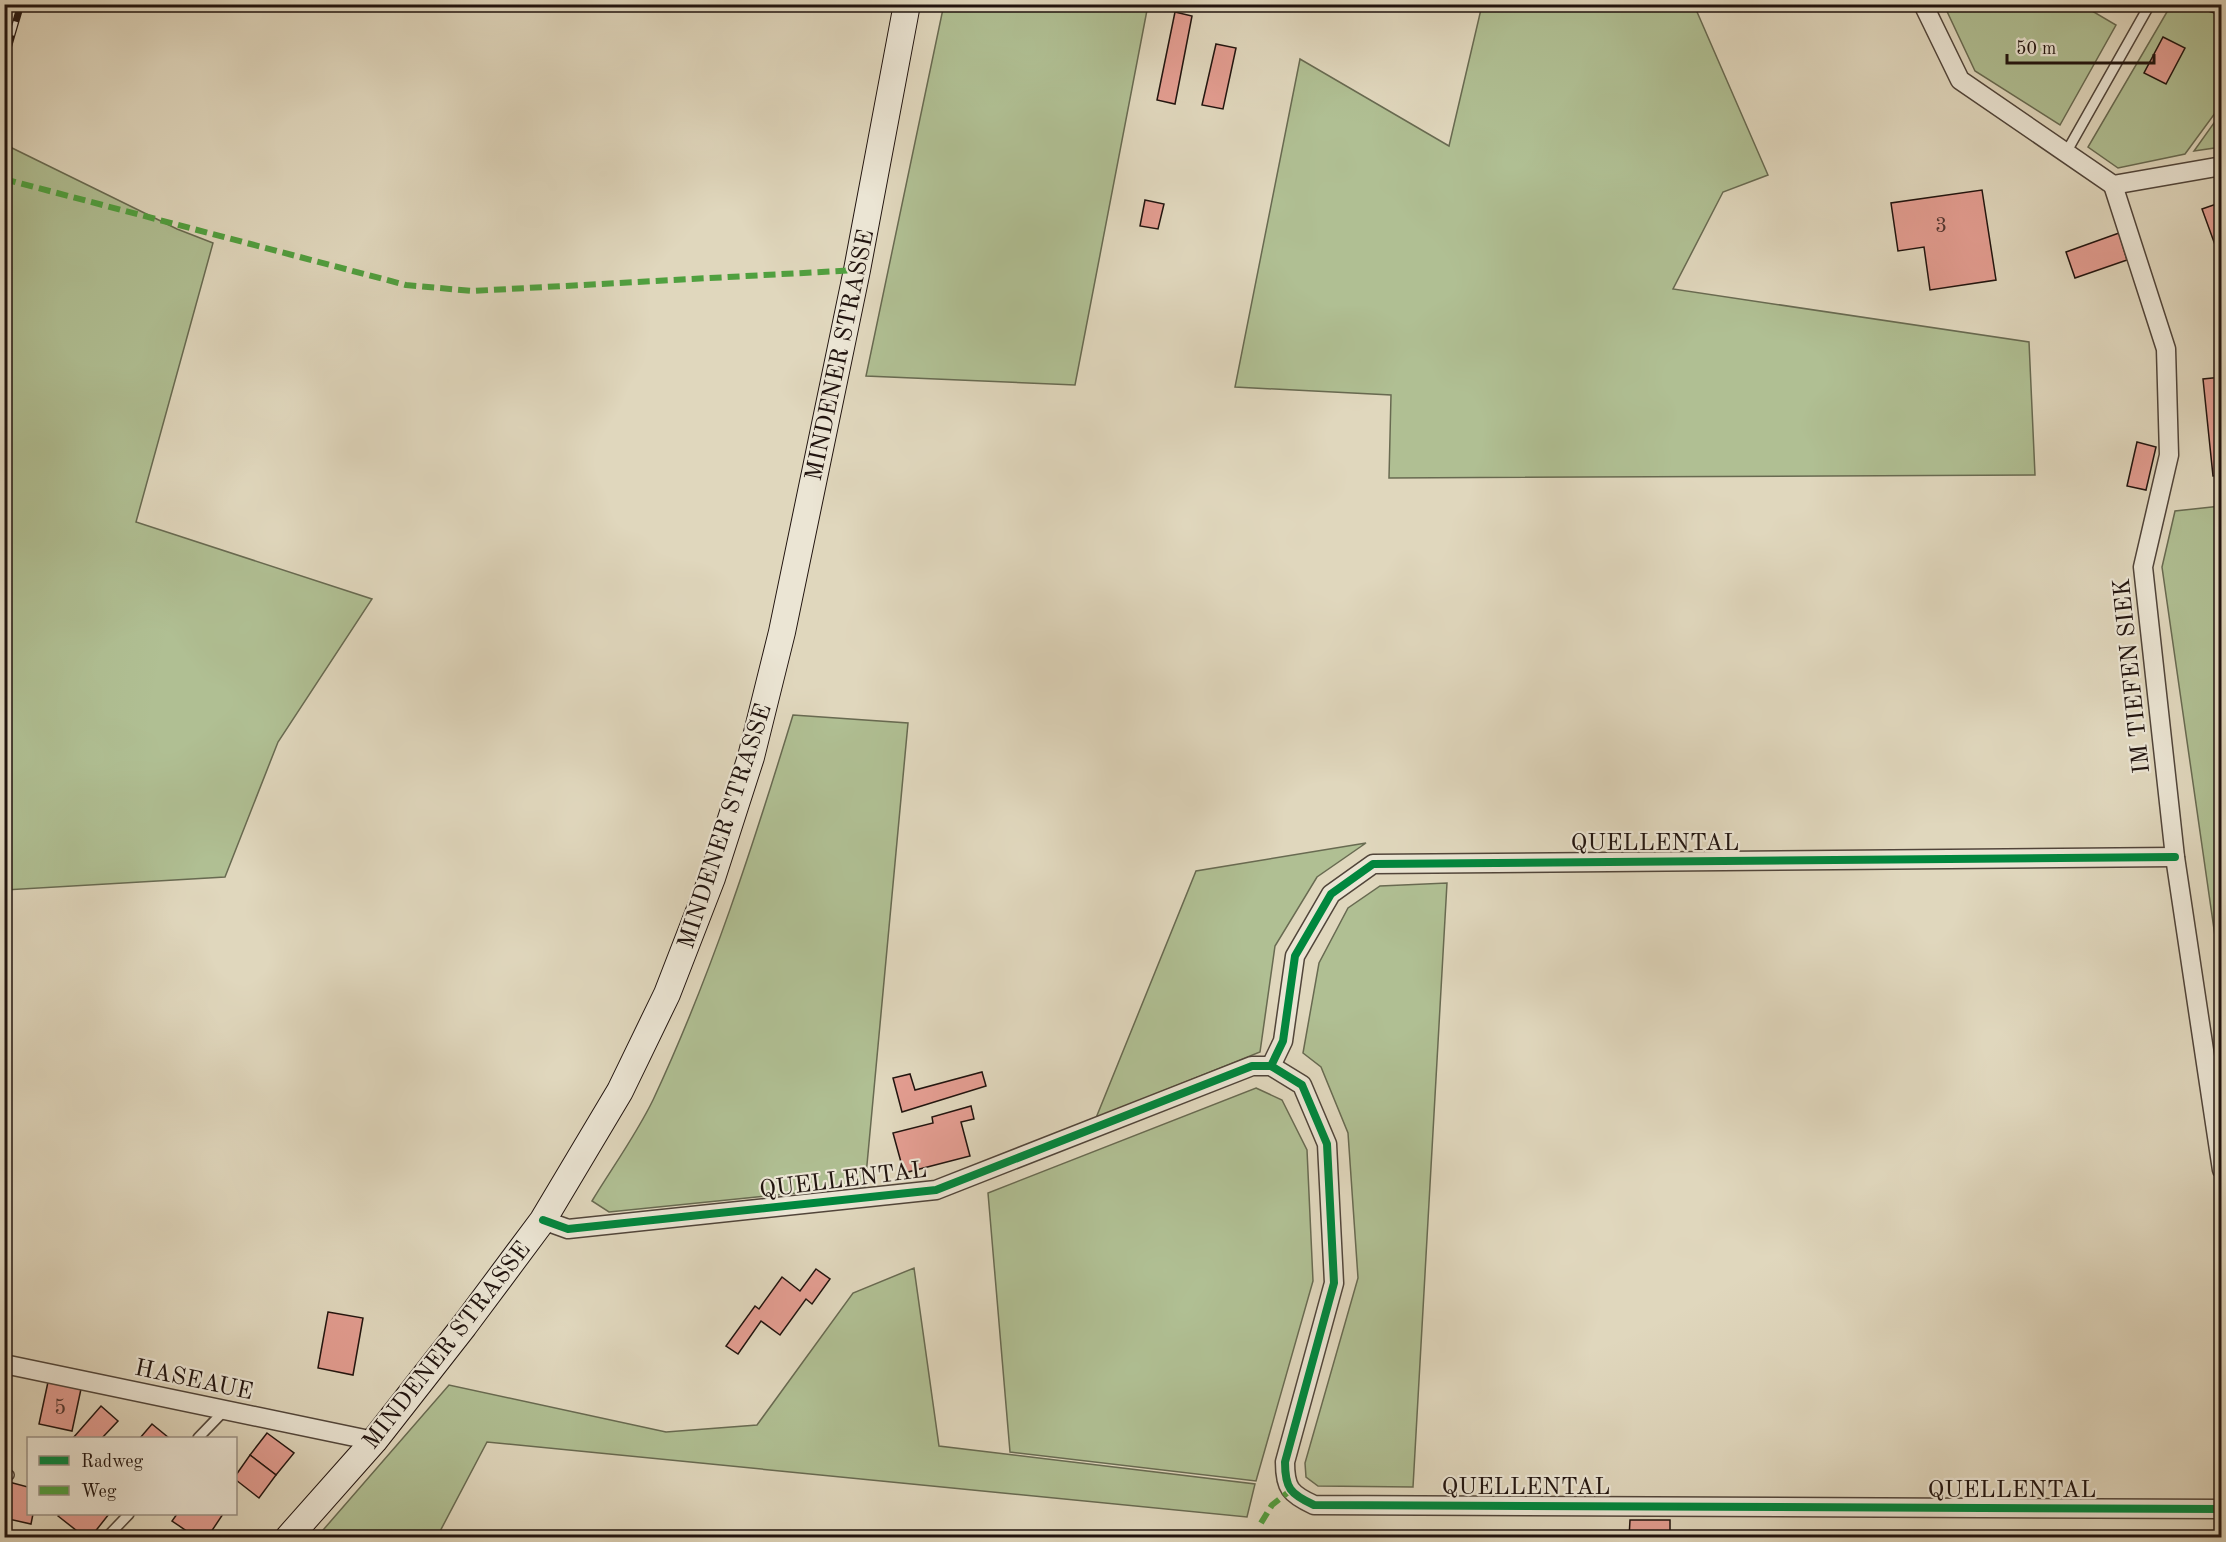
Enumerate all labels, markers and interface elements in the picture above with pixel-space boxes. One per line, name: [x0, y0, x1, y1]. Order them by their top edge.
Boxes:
scale bar: [2007, 27, 2154, 65]
text: 50 m: [2016, 40, 2056, 58]
house number: 3: [1935, 216, 1947, 237]
street label: MINDENER STRASSE: [803, 228, 879, 483]
street label: IM TIEFEN SIEK: [2111, 577, 2155, 775]
street label: MINDENER STRASSE: [675, 701, 777, 952]
street label: QUELLENTAL: [1571, 832, 1739, 856]
street label: QUELLENTAL: [758, 1159, 929, 1203]
street label: MINDENER STRASSE: [359, 1238, 536, 1455]
street label: HASEAUE: [132, 1357, 255, 1405]
house number: 5: [54, 1398, 66, 1419]
legend: [27, 1437, 237, 1515]
text: Radweg: [81, 1453, 144, 1471]
street label: QUELLENTAL: [1442, 1476, 1610, 1500]
street label: QUELLENTAL: [1928, 1479, 2096, 1503]
text: Weg: [81, 1483, 117, 1501]

